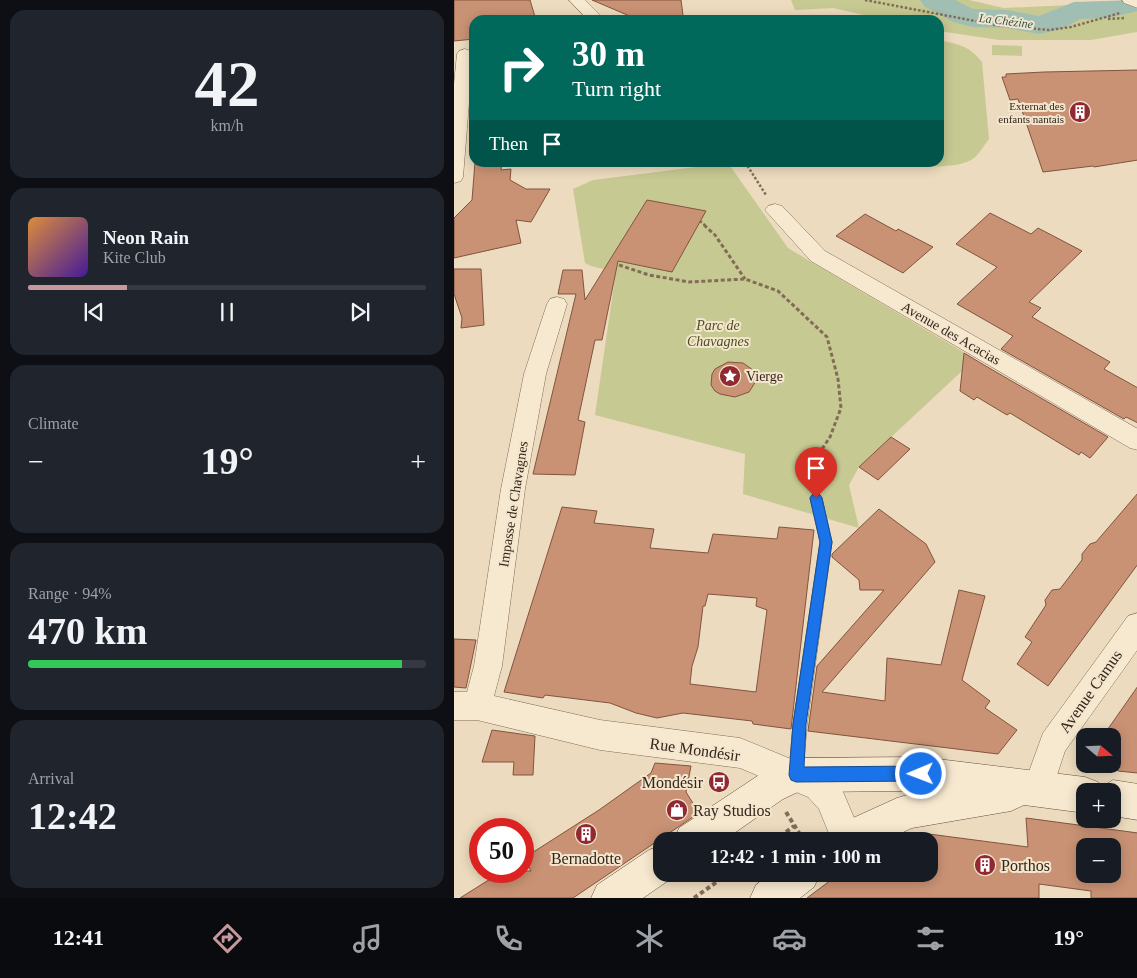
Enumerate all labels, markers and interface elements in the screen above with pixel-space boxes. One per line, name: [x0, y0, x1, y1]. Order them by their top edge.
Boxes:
water label: La Chézine: [977, 11, 1034, 31]
icon: right: [489, 35, 554, 100]
text: 30 m: [572, 35, 645, 74]
text: 42: [195, 48, 260, 120]
text: Turn right: [572, 76, 661, 101]
place label: Externat des enfants nantais: [998, 100, 1064, 125]
building icon: Externat des enfants nantais: [1068, 100, 1092, 124]
text: km/h: [211, 117, 243, 134]
icon: arrive: [538, 130, 566, 158]
text: Then: [489, 133, 528, 154]
text: Neon Rain: [103, 227, 189, 248]
text: Kite Club: [103, 249, 166, 266]
icon: previous: [80, 298, 108, 326]
icon: pause: [213, 298, 241, 326]
icon: next: [346, 298, 374, 326]
street label: Avenue des Acacias: [899, 299, 1003, 368]
park label: Parc de Chavagnes: [687, 318, 750, 349]
place icon: Vierge: [718, 364, 742, 388]
place label: Vierge: [746, 369, 783, 384]
text: Climate: [28, 415, 79, 432]
text: 19°: [200, 440, 254, 482]
street label: Impasse de Chavagnes: [496, 440, 531, 568]
text: −: [28, 446, 44, 477]
text: +: [410, 446, 426, 477]
pin: [795, 447, 837, 498]
icon: arrive: [802, 454, 830, 482]
text: Range · 94%: [28, 585, 112, 602]
text: 470 km: [28, 610, 147, 652]
street label: Avenue Camus: [1056, 647, 1125, 736]
north arrow: [1076, 728, 1122, 772]
map controls: [1076, 728, 1121, 883]
street label: Rue Mondésir: [649, 735, 742, 764]
position arrow: [894, 747, 946, 799]
text: Arrival: [28, 770, 74, 787]
bus stop icon: Mondésir: [707, 770, 731, 794]
place label: Mondésir: [642, 774, 704, 791]
button: +: [1076, 783, 1121, 828]
text: 12:42: [28, 795, 117, 837]
shop icon: Ray Studios: [665, 798, 689, 822]
place label: Ray Studios: [693, 802, 771, 820]
speed limit sign: 50: [469, 818, 534, 883]
building icon: Bernadotte: [574, 822, 598, 846]
button: −: [1076, 838, 1121, 883]
text: 12:42 · 1 min · 100 m: [710, 846, 881, 867]
place label: Bernadotte: [551, 850, 621, 867]
building icon: Porthos: [973, 853, 997, 877]
place label: Porthos: [1001, 857, 1050, 874]
icon: directions: [210, 921, 245, 956]
icon: music: [350, 921, 385, 956]
icon: phone: [491, 921, 526, 956]
icon: climate: [632, 921, 667, 956]
icon: car: [772, 921, 807, 956]
icon: filters: [913, 921, 948, 956]
text: 12:41: [53, 925, 104, 950]
text: 19°: [1053, 925, 1084, 950]

